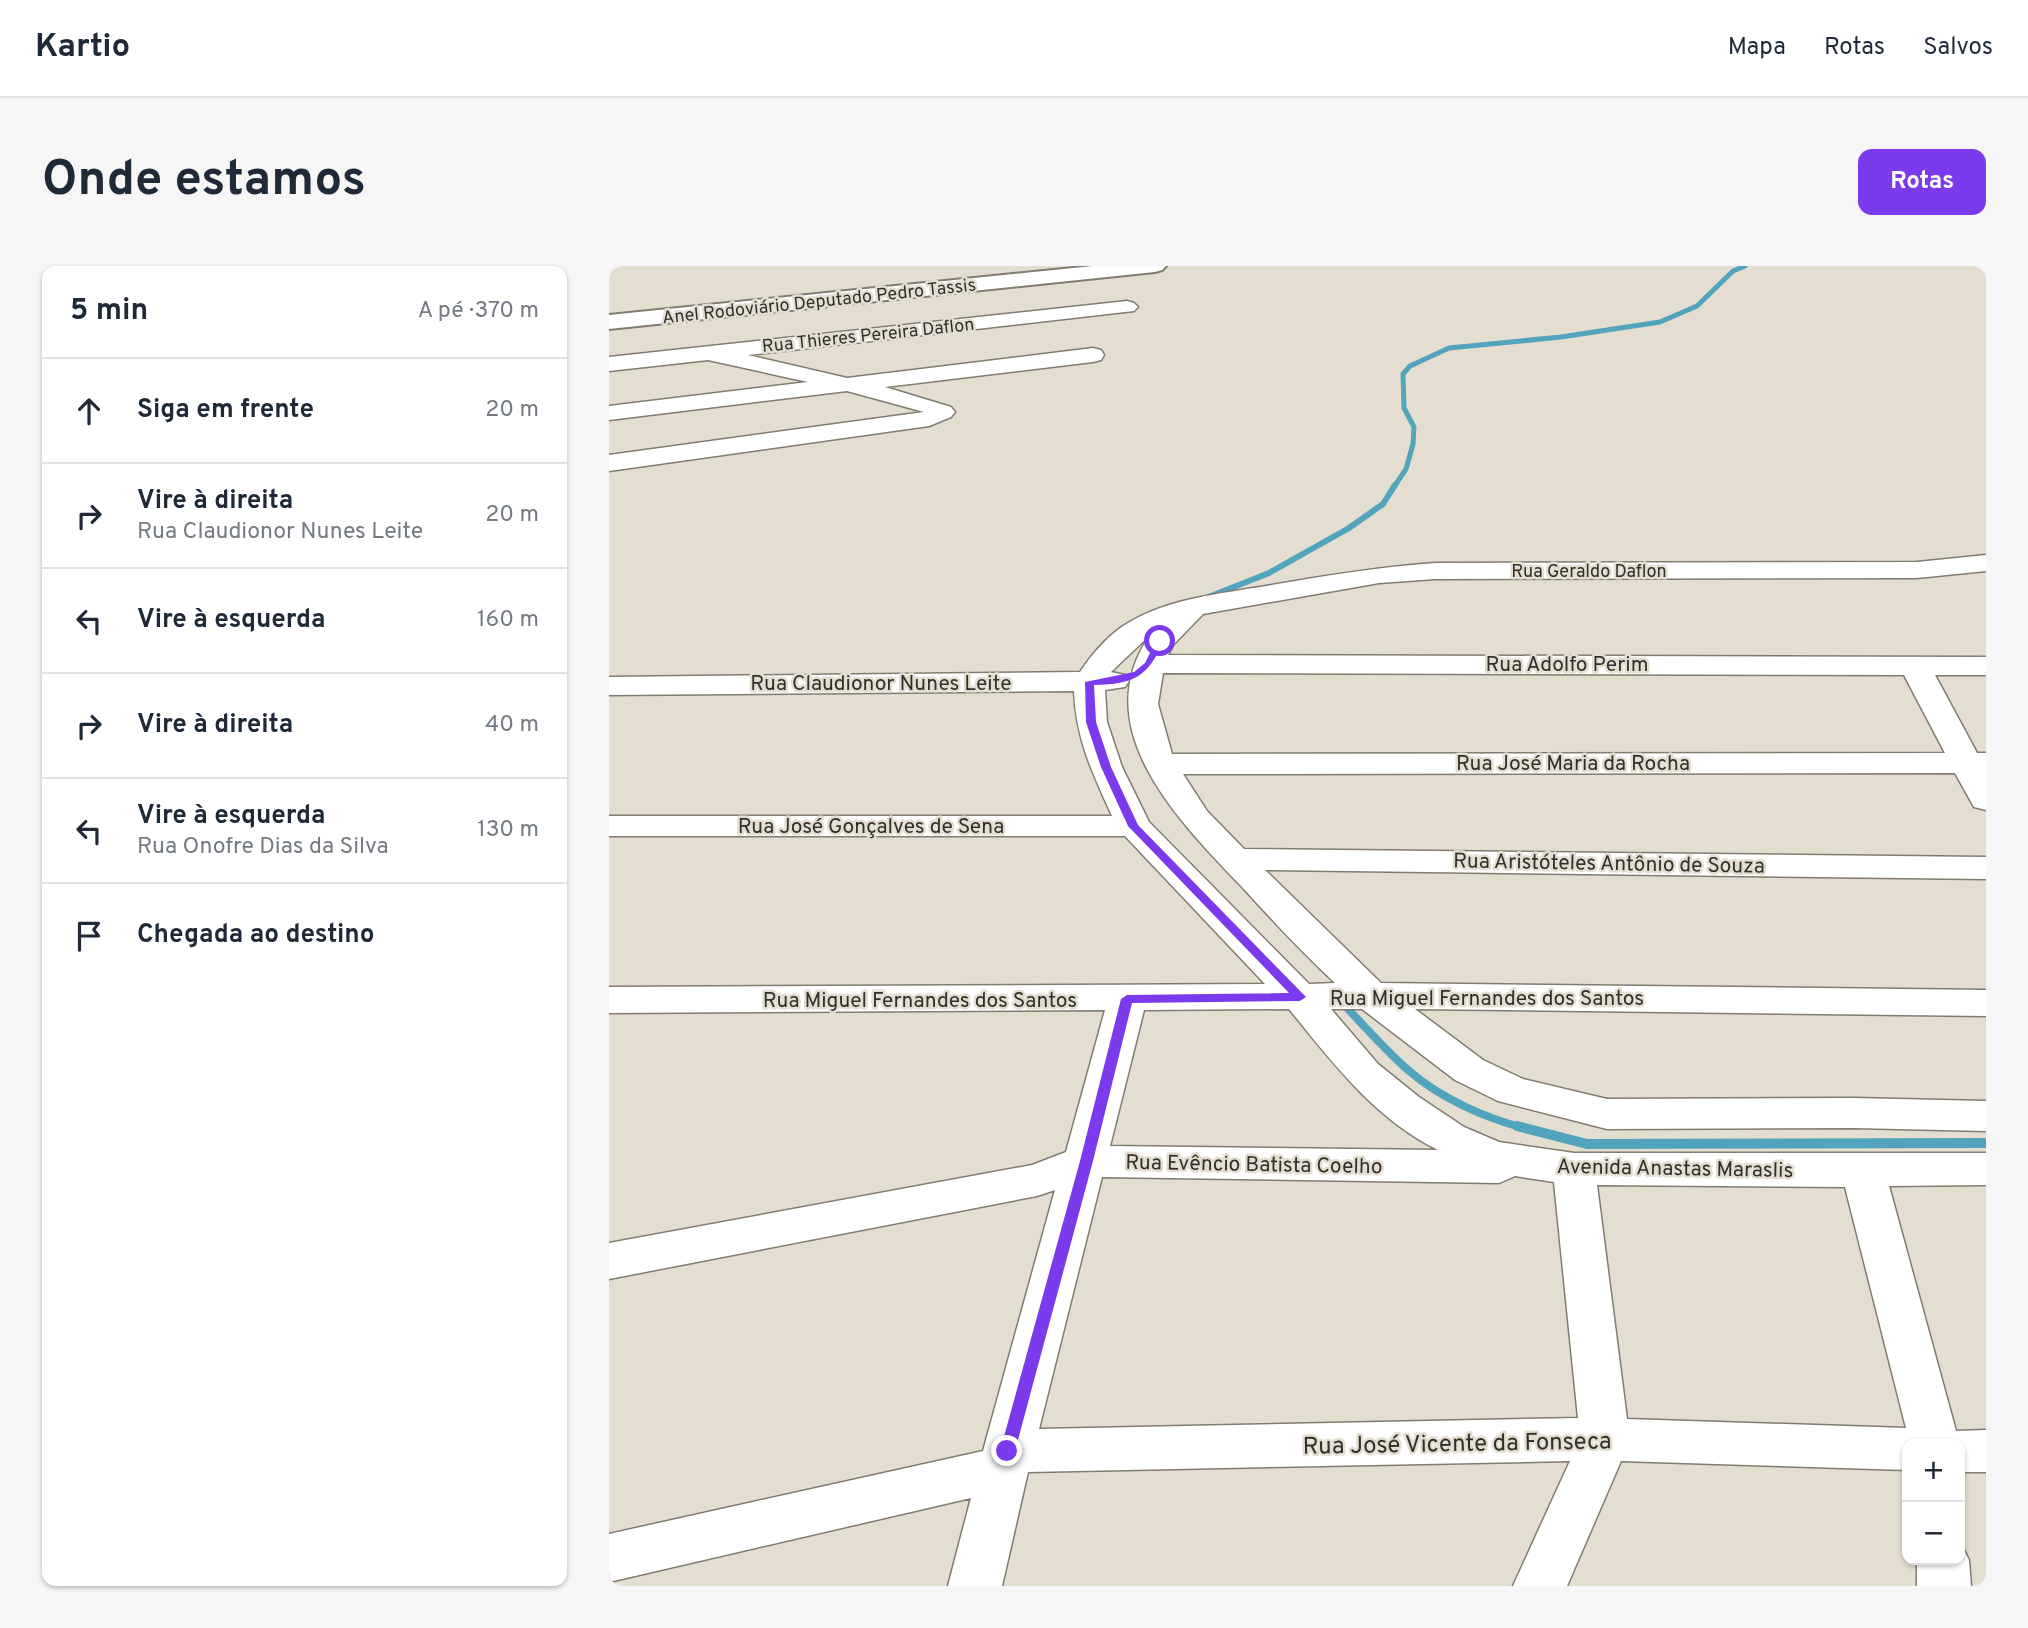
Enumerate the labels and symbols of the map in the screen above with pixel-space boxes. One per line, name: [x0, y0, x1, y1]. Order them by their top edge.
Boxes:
street label: Anel Rodoviário Deputado Pedro Tassis: [661, 275, 977, 330]
street label: Rua Thieres Pereira Daflon: [761, 314, 975, 359]
street label: Rua Geraldo Daflon: [1511, 561, 1667, 584]
route start: [1144, 625, 1175, 656]
street label: Rua Adolfo Perim: [1486, 652, 1648, 679]
street label: Rua Claudionor Nunes Leite: [750, 671, 1012, 698]
street label: Rua José Maria da Rocha: [1456, 751, 1690, 778]
street label: Rua José Gonçalves de Sena: [738, 814, 1004, 841]
street label: Rua Aristóteles Antônio de Souza: [1453, 848, 1765, 881]
street label: Rua Miguel Fernandes dos Santos: [1330, 986, 1644, 1013]
street label: Rua Miguel Fernandes dos Santos: [763, 988, 1077, 1015]
street label: Rua Evêncio Batista Coelho: [1125, 1150, 1383, 1181]
street label: Avenida Anastas Maraslis: [1556, 1154, 1794, 1185]
street label: Rua José Vicente da Fonseca: [1302, 1427, 1612, 1463]
route end: [991, 1435, 1022, 1466]

